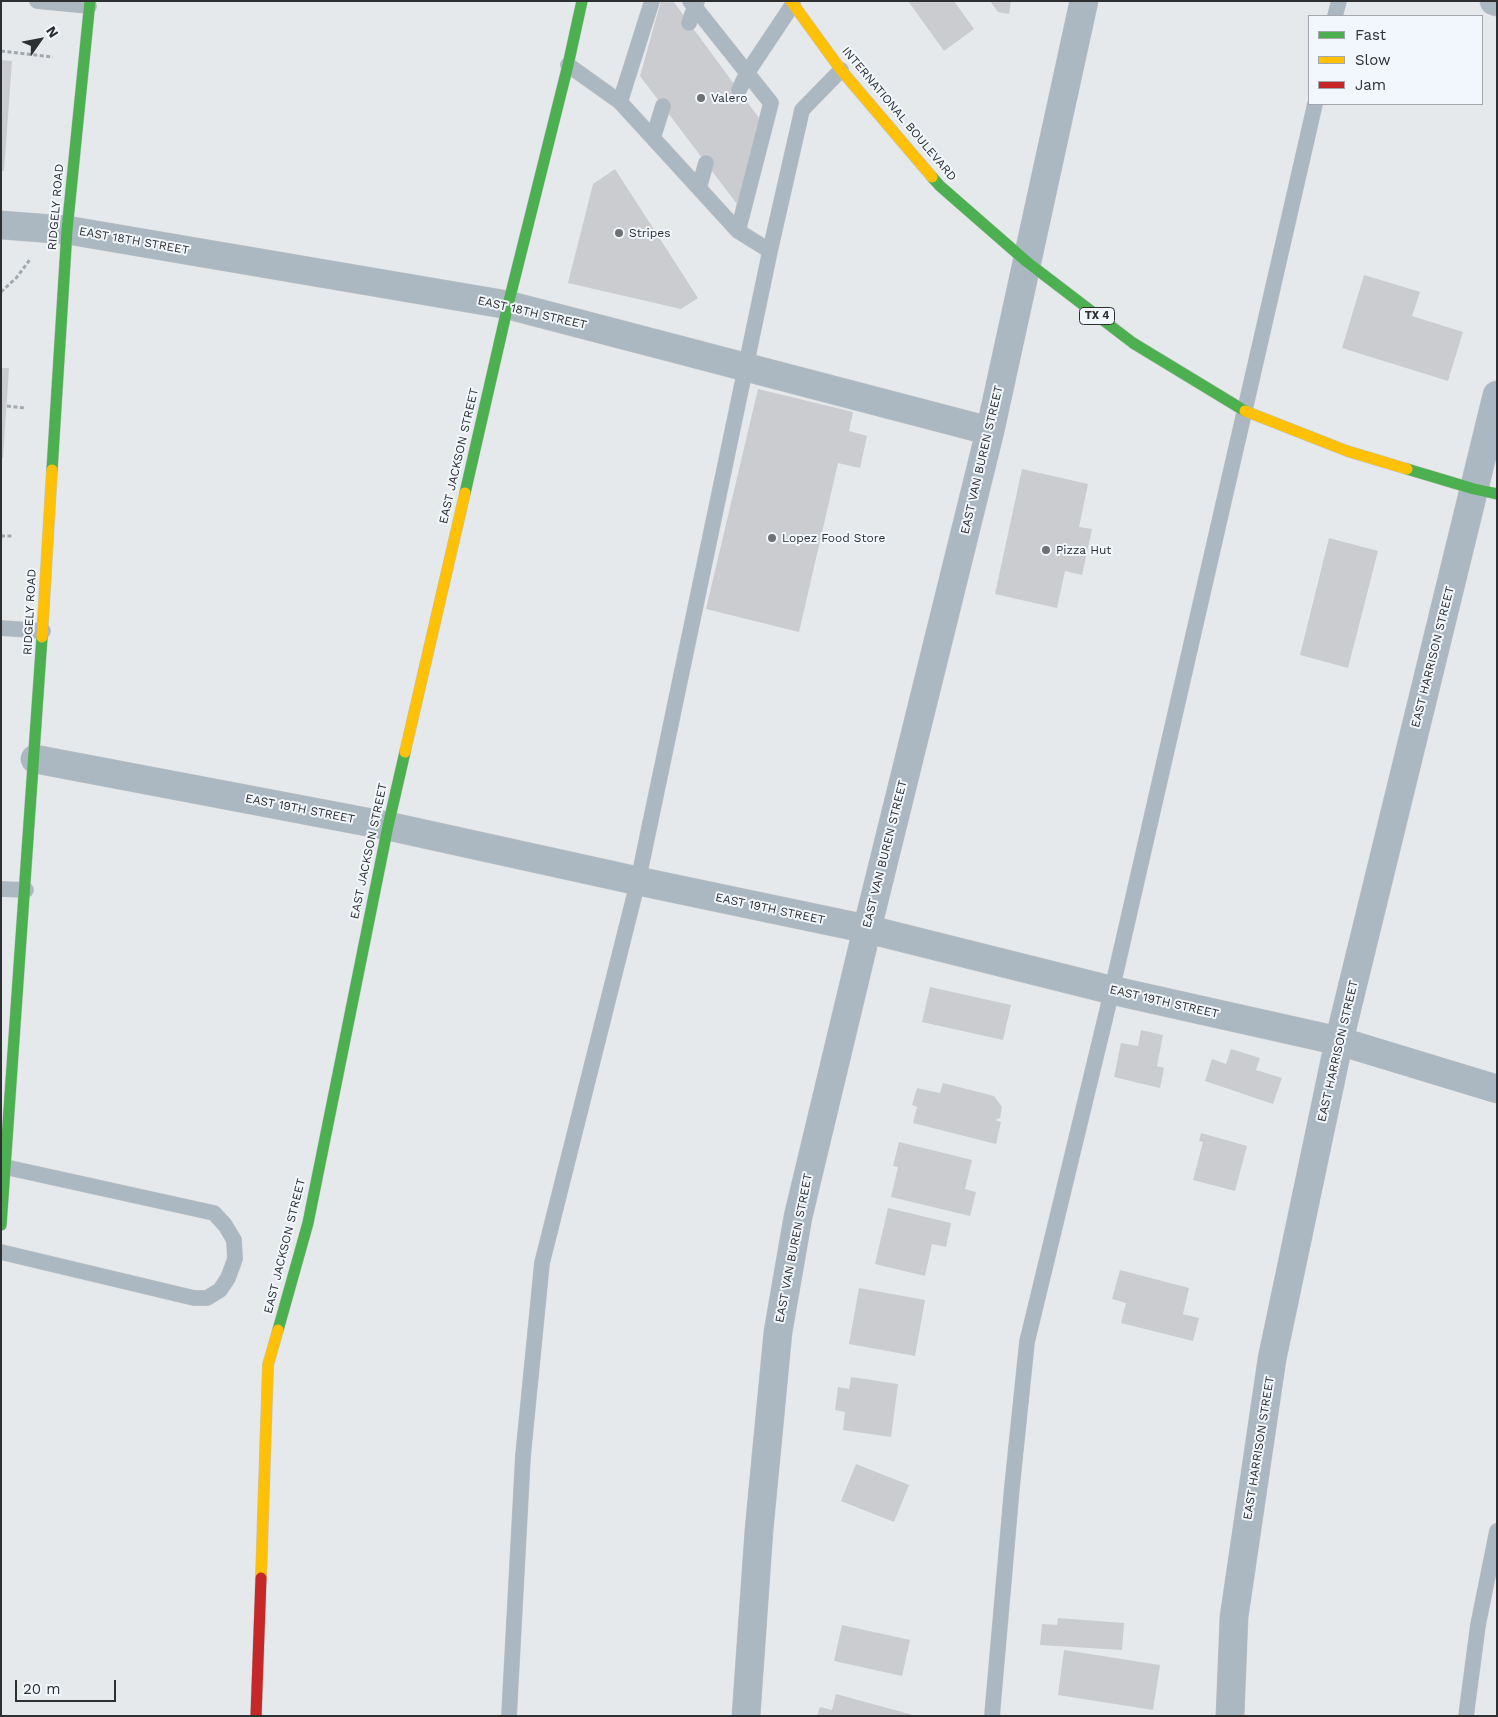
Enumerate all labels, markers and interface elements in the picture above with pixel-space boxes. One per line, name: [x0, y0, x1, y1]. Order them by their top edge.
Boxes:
north arrow: [15, 15, 65, 65]
legend: [1308, 15, 1483, 105]
text: N: [43, 23, 62, 41]
text: Fast: [1355, 26, 1386, 44]
street label: INTERNATIONAL BOULEVARD: [839, 44, 959, 184]
text: Slow: [1355, 51, 1391, 69]
text: Jam: [1355, 76, 1386, 94]
place label: Valero: [711, 91, 747, 105]
marker: Valero: [695, 92, 707, 104]
street label: RIDGELY ROAD: [45, 163, 67, 251]
street label: EAST 18TH STREET: [78, 224, 190, 258]
place label: Stripes: [629, 226, 671, 240]
marker: Stripes: [613, 227, 625, 239]
street label: EAST 18TH STREET: [476, 293, 588, 333]
road number: TX 4: [1080, 308, 1114, 324]
street label: EAST VAN BUREN STREET: [958, 384, 1006, 536]
street label: EAST JACKSON STREET: [436, 387, 482, 525]
place label: Lopez Food Store: [782, 531, 885, 545]
marker: Lopez Food Store: [766, 532, 778, 544]
place label: Pizza Hut: [1056, 543, 1111, 557]
marker: Pizza Hut: [1040, 544, 1052, 556]
street label: RIDGELY ROAD: [21, 568, 39, 656]
street label: EAST HARRISON STREET: [1408, 585, 1458, 729]
street label: EAST VAN BUREN STREET: [860, 779, 910, 929]
street label: EAST JACKSON STREET: [348, 782, 390, 920]
street label: EAST 19TH STREET: [244, 791, 356, 827]
street label: EAST 19TH STREET: [714, 890, 826, 928]
street label: EAST HARRISON STREET: [1315, 979, 1361, 1123]
street label: EAST 19TH STREET: [1108, 982, 1220, 1022]
street label: EAST VAN BUREN STREET: [772, 1172, 816, 1324]
street label: EAST JACKSON STREET: [261, 1177, 309, 1315]
street label: EAST HARRISON STREET: [1241, 1375, 1277, 1521]
scale bar: [18, 1670, 119, 1702]
text: 20 m: [23, 1680, 61, 1698]

